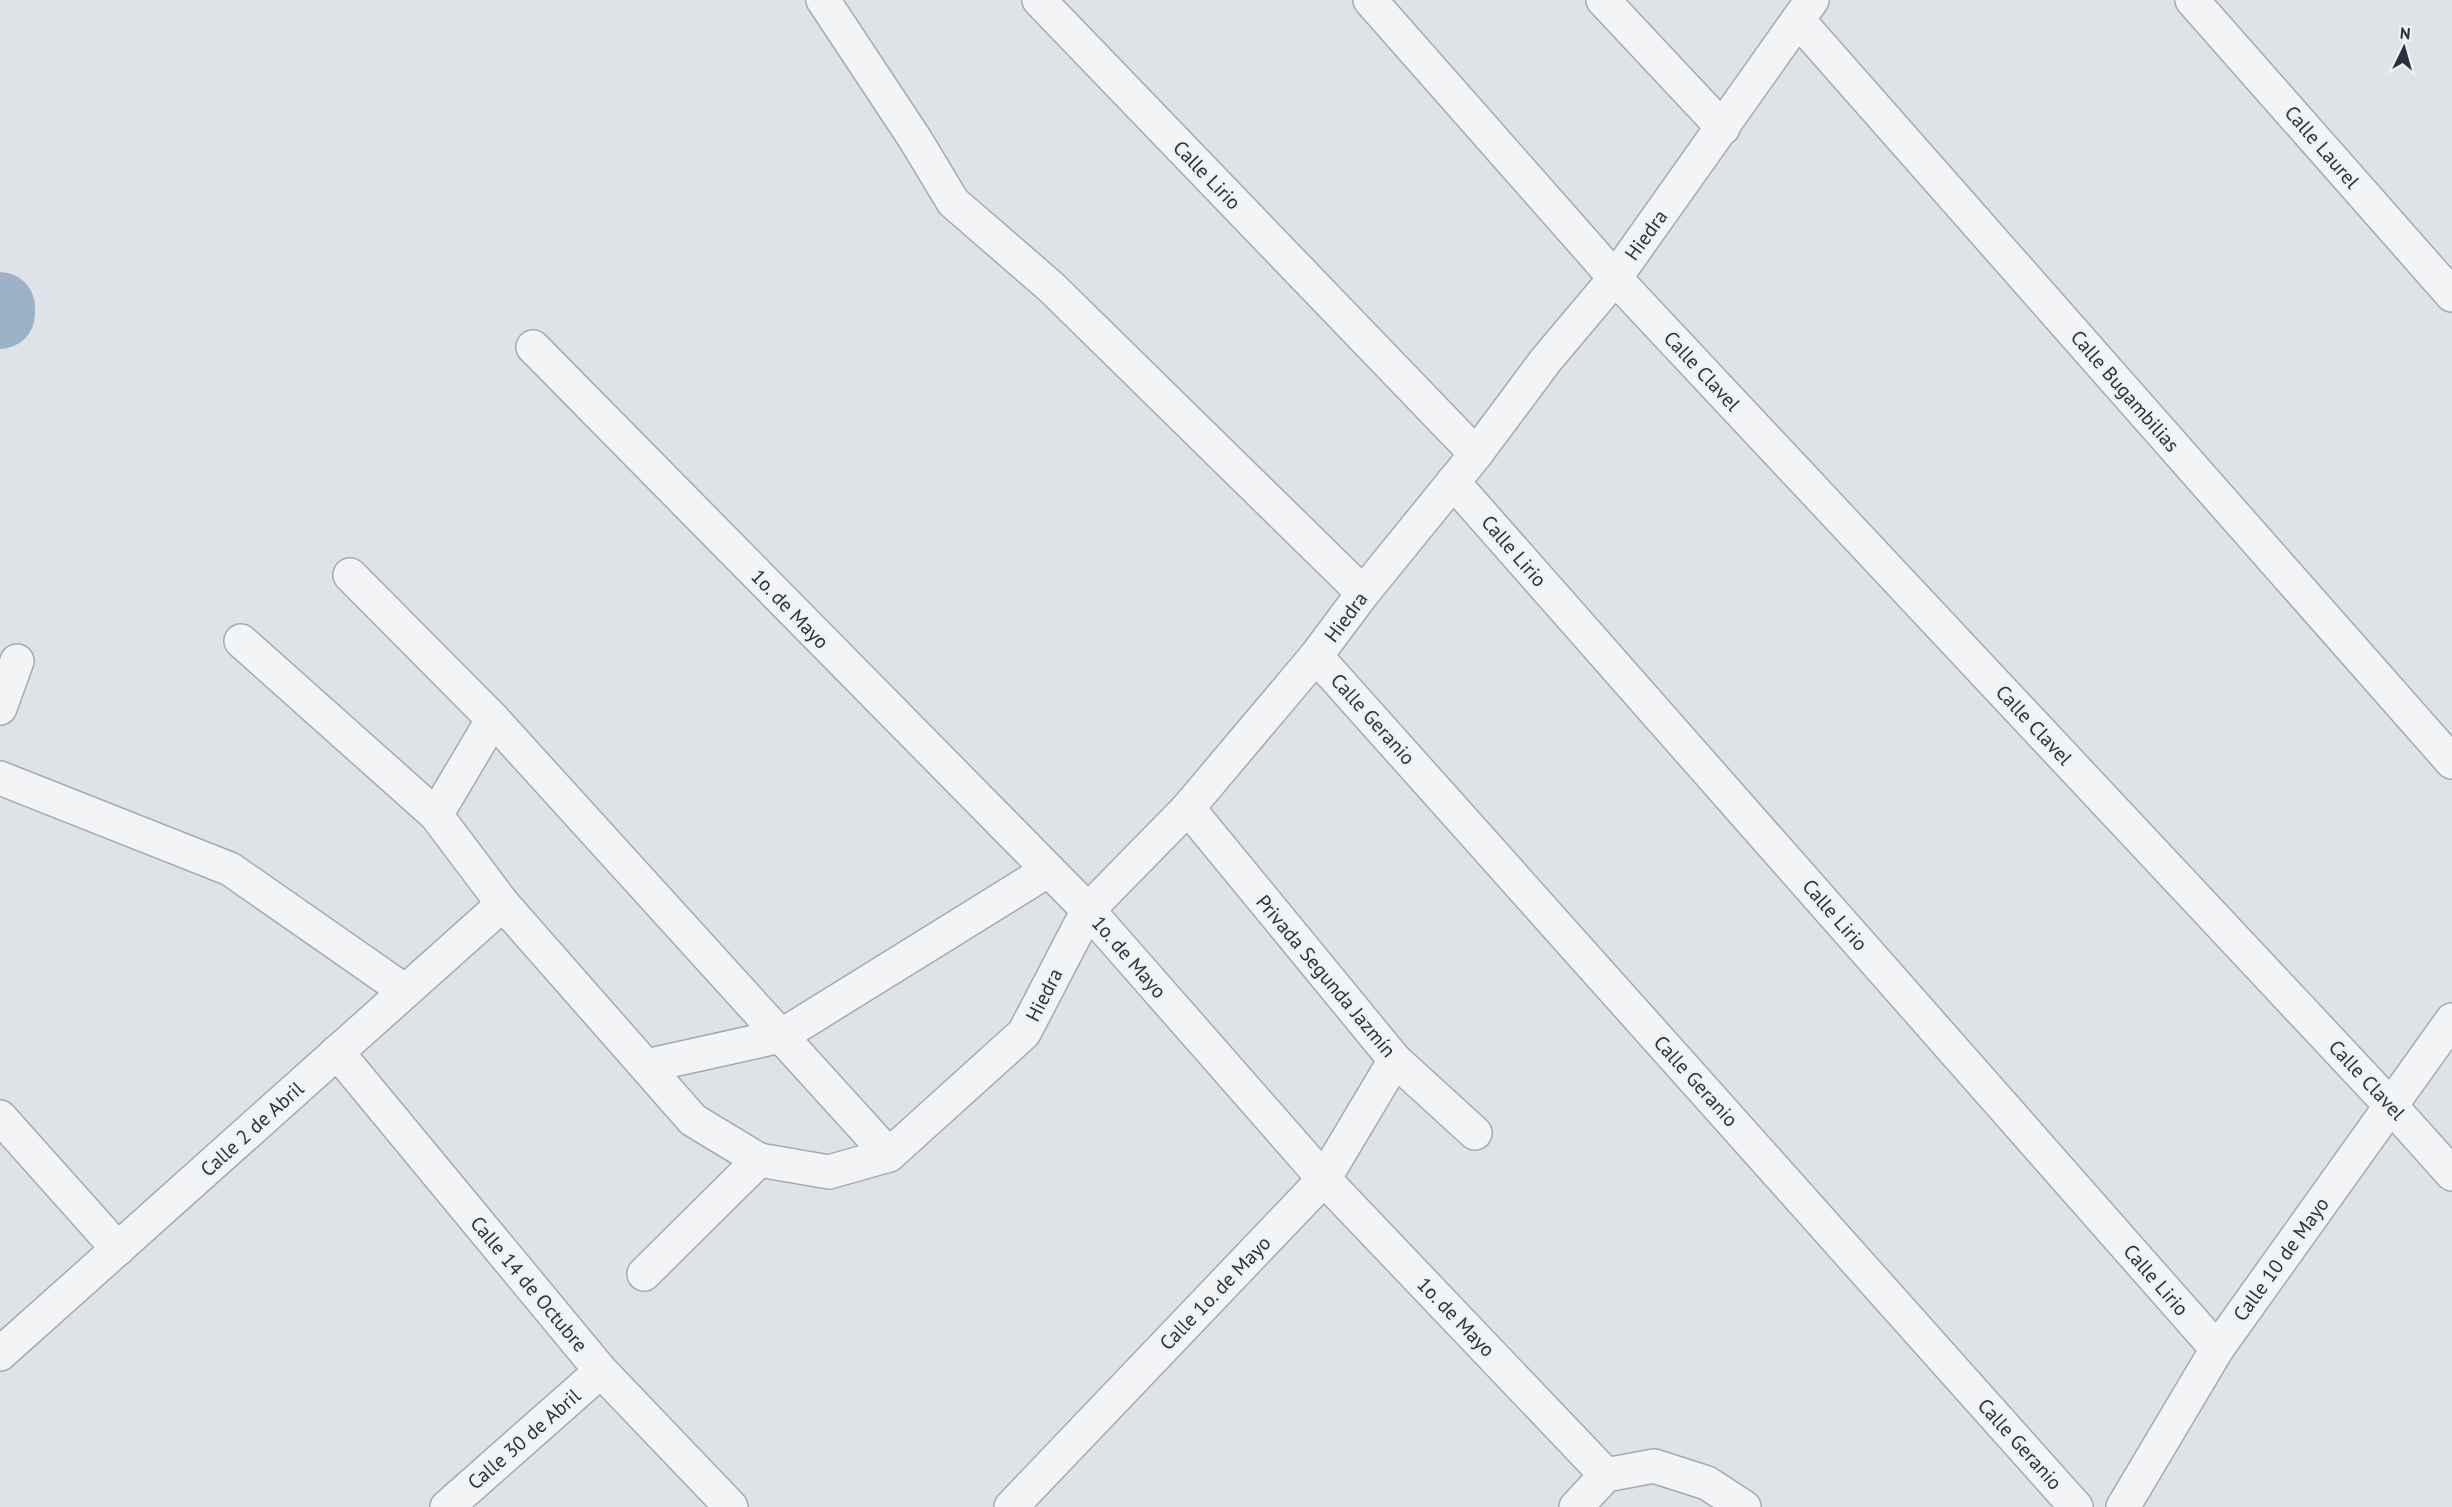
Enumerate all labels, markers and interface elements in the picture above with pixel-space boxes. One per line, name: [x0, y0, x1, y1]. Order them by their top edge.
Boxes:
north arrow: [2374, 18, 2434, 78]
text: N: [2399, 23, 2411, 43]
street label: Calle Laurel: [2279, 100, 2365, 194]
street label: Calle Lirio: [1168, 135, 1246, 215]
street label: Hiedra: [1619, 205, 1673, 265]
street label: Calle Clavel: [1658, 325, 1746, 417]
street label: Calle Bugambilias: [2065, 325, 2185, 457]
street label: Calle Lirio: [1476, 510, 1552, 592]
street label: 1o. de Mayo: [745, 564, 835, 654]
street label: Hiedra: [1319, 587, 1373, 647]
street label: Calle Geranio: [1325, 668, 1421, 770]
street label: Calle Clavel: [1990, 679, 2078, 771]
street label: Calle Lirio: [1797, 874, 1873, 956]
street label: Privada Segunda Jazmín: [1250, 889, 1402, 1063]
street label: 1o. de Mayo: [1086, 910, 1172, 1004]
street label: Hiedra: [1020, 964, 1068, 1026]
street label: Calle Geranio: [1648, 1030, 1744, 1132]
street label: Calle Clavel: [2323, 1034, 2411, 1126]
street label: Calle 2 de Abril: [195, 1076, 309, 1182]
street label: Calle 10 de Mayo: [2227, 1192, 2335, 1326]
street label: Calle 14 de Octubre: [465, 1211, 593, 1357]
street label: Calle 1o. de Mayo: [1154, 1230, 1276, 1356]
street label: Calle Lirio: [2118, 1239, 2194, 1321]
street label: 1o. de Mayo: [1411, 1272, 1501, 1362]
street label: Calle 30 de Abril: [462, 1383, 586, 1495]
street label: Calle Geranio: [1972, 1393, 2068, 1495]

